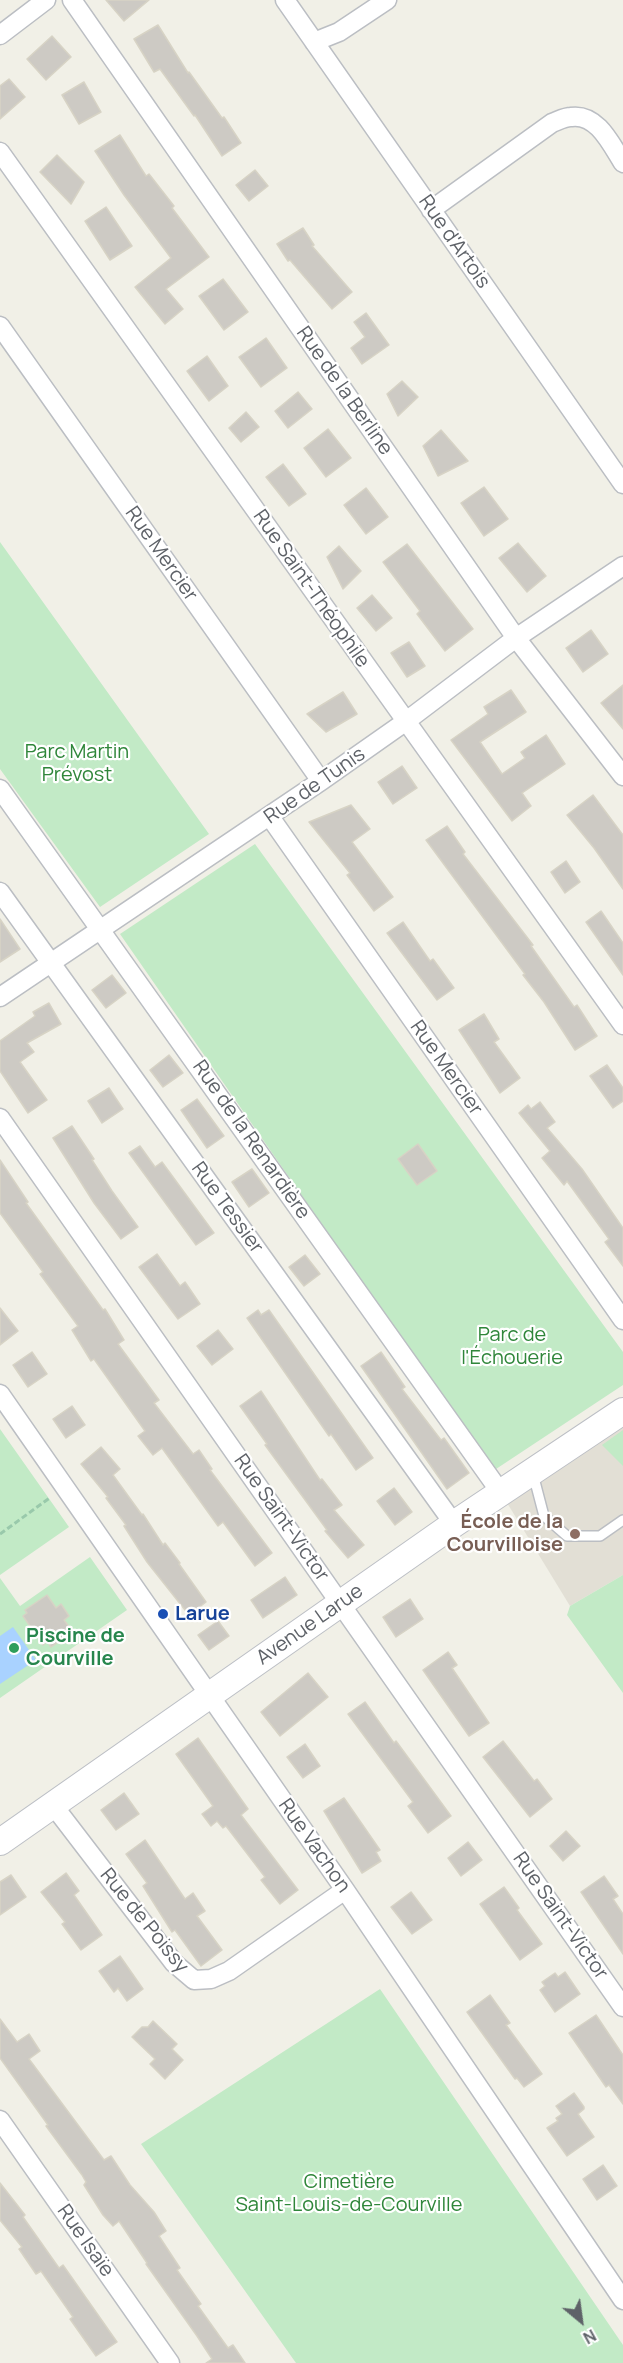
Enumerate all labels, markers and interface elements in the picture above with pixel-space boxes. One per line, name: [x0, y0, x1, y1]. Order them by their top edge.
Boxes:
street label: Rue d'Artois: [413, 191, 495, 293]
street label: Rue de la Berline: [291, 322, 397, 460]
street label: Rue Mercier: [120, 502, 202, 606]
street label: Rue Saint-Théophile: [248, 506, 374, 672]
park label: Parc Martin Prévost: [25, 740, 129, 787]
street label: Rue de Tunis: [260, 742, 370, 830]
street label: Rue Mercier: [405, 1016, 487, 1120]
street label: Rue de la Renardière: [187, 1056, 315, 1224]
street label: Rue Tessier: [186, 1158, 268, 1258]
park label: Parc de l'Échouerie: [461, 1323, 563, 1370]
street label: Rue Saint-Victor: [228, 1450, 334, 1586]
place label: École de la Courvilloise: [447, 1510, 563, 1557]
marker: École de la Courvilloise: [568, 1527, 582, 1541]
street label: Avenue Larue: [252, 1579, 368, 1671]
place label: Larue: [175, 1602, 230, 1626]
marker: Larue: [156, 1607, 170, 1621]
place label: Piscine de Courville: [26, 1624, 125, 1671]
marker: Piscine de Courville: [7, 1641, 21, 1655]
street label: Rue Vachon: [273, 1794, 355, 1898]
street label: Rue Saint-Victor: [507, 1848, 613, 1984]
street label: Rue de Poissy: [95, 1864, 193, 1978]
park label: Cimetière Saint-Louis-de-Courville: [236, 2170, 462, 2217]
street label: Rue Isaïe: [51, 2200, 119, 2282]
north arrow: [551, 2291, 611, 2351]
text: N: [579, 2324, 600, 2349]

